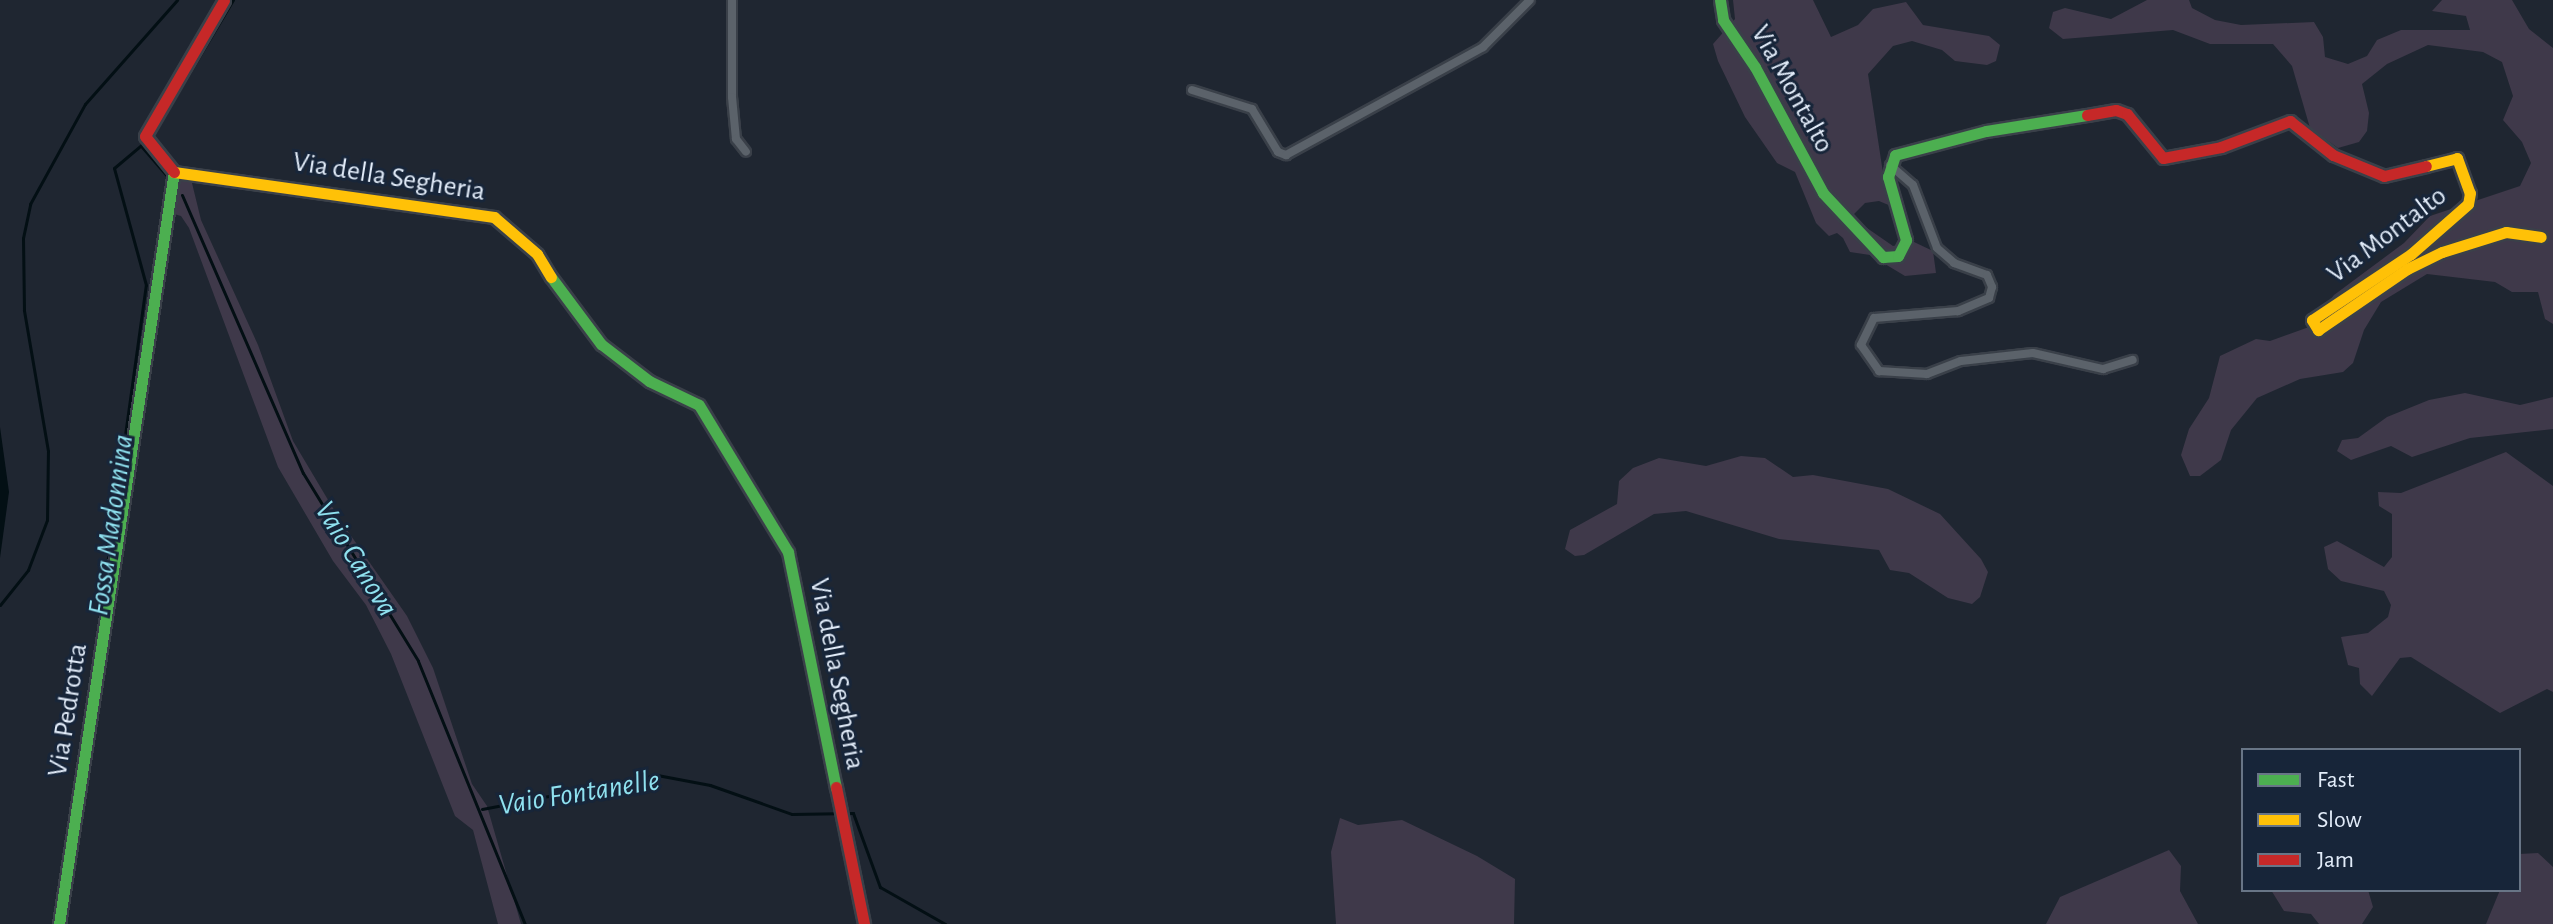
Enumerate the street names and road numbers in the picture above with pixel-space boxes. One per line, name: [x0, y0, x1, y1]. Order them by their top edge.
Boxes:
street label: Via Montalto: [1743, 19, 1841, 159]
street label: Via della Segheria: [291, 145, 487, 209]
street label: Via Montalto: [2321, 179, 2453, 291]
street label: Via della Segheria: [802, 576, 872, 772]
street label: Via Pedrotta: [41, 641, 95, 779]

